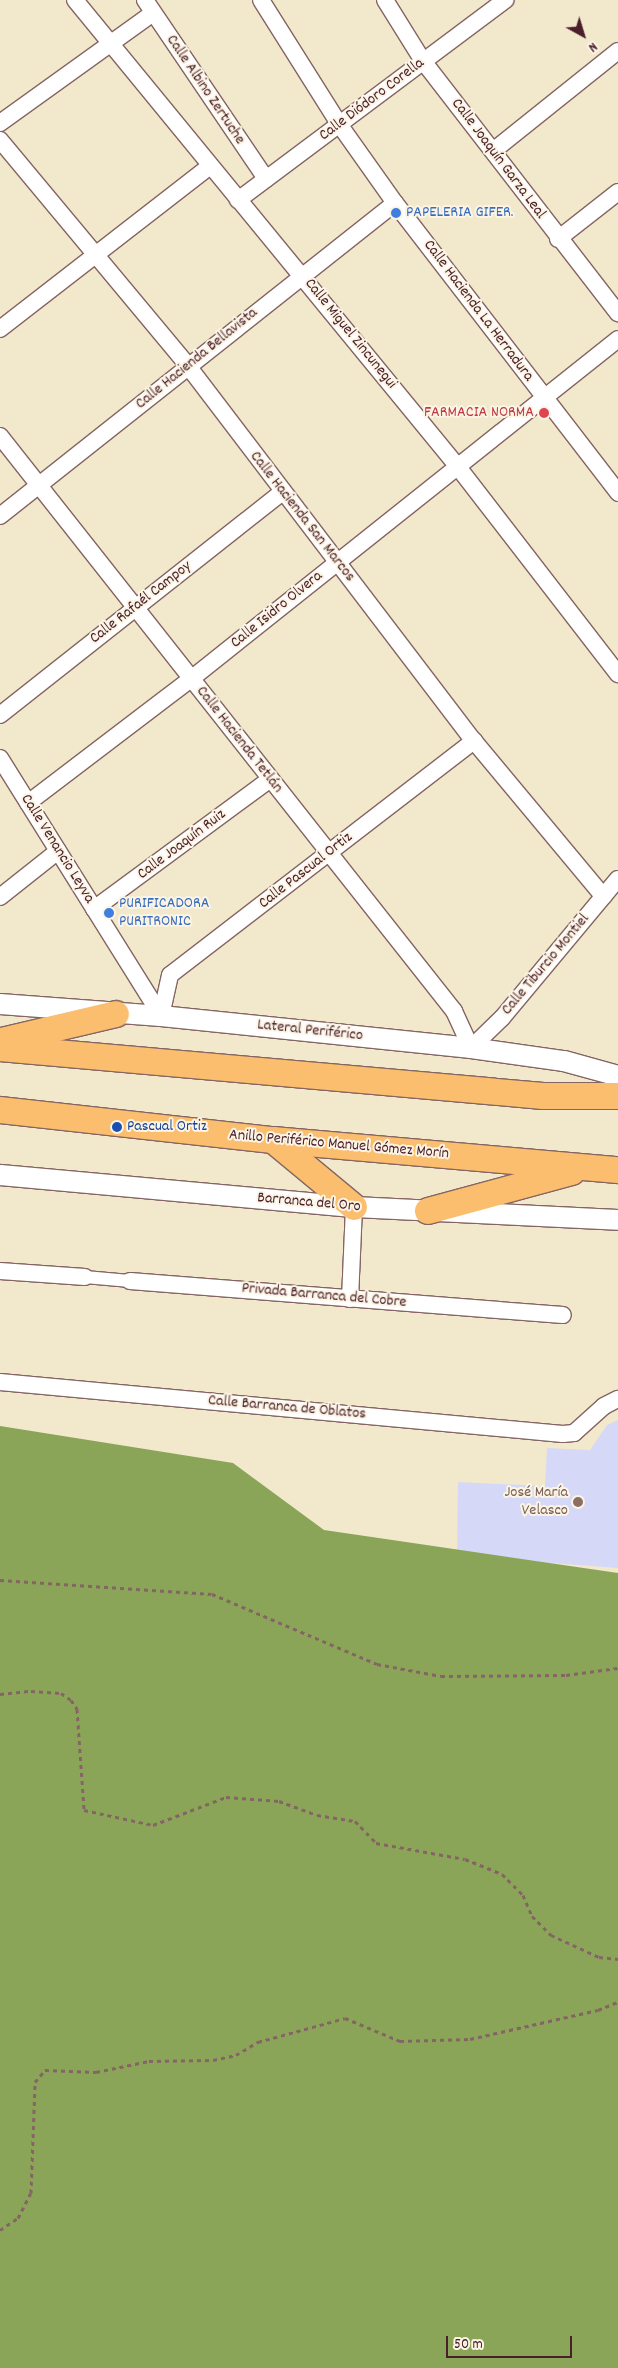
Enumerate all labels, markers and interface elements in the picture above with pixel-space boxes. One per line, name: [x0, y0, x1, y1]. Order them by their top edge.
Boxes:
north arrow: [558, 10, 608, 60]
street label: Calle Albino Zertuche: [161, 32, 249, 148]
text: N: [583, 37, 601, 57]
street label: Calle Diódoro Corella: [316, 54, 428, 146]
street label: Calle Joaquín Garza Leal: [446, 95, 550, 223]
place label: PAPELERIA GIFER.: [406, 203, 513, 223]
marker: PAPELERIA GIFER.: [390, 207, 402, 219]
street label: Calle Hacienda La Herradura: [419, 237, 537, 385]
street label: Calle Miguel Zincunegui: [300, 275, 400, 393]
street label: Calle Hacienda Bellavista: [132, 304, 262, 414]
place label: FARMACIA NORMA: [424, 403, 534, 423]
marker: FARMACIA NORMA: [538, 407, 550, 419]
street label: Calle Hacienda San Marcos: [245, 448, 359, 586]
street label: Calle Rafaél Campoy: [86, 557, 196, 649]
street label: Calle Isidro Olvera: [227, 567, 327, 653]
street label: Calle Hacienda Tetlán: [191, 683, 287, 797]
street label: Calle Venancio Leyva: [16, 791, 98, 907]
street label: Calle Joaquín Ruiz: [134, 805, 230, 885]
street label: Calle Pascual Ortiz: [255, 828, 357, 914]
place label: PURIFICADORA PURITRONIC: [119, 894, 209, 932]
marker: PURIFICADORA PURITRONIC: [103, 907, 115, 919]
street label: Calle Tiburcio Montiel: [498, 910, 594, 1020]
street label: Lateral Periférico: [256, 1016, 364, 1046]
place label: Pascual Ortiz: [127, 1117, 207, 1137]
marker: Pascual Ortiz: [111, 1121, 123, 1133]
street label: Anillo Periférico Manuel Gómez Morín: [228, 1126, 450, 1164]
street label: Barranca del Oro: [257, 1189, 361, 1217]
street label: Privada Barranca del Cobre: [241, 1279, 407, 1313]
street label: Calle Barranca de Oblatos: [207, 1392, 367, 1424]
place label: José María Velasco: [504, 1483, 568, 1521]
marker: José María Velasco: [572, 1496, 584, 1508]
scale bar: [448, 2326, 574, 2358]
text: 50 m: [454, 2334, 483, 2356]

